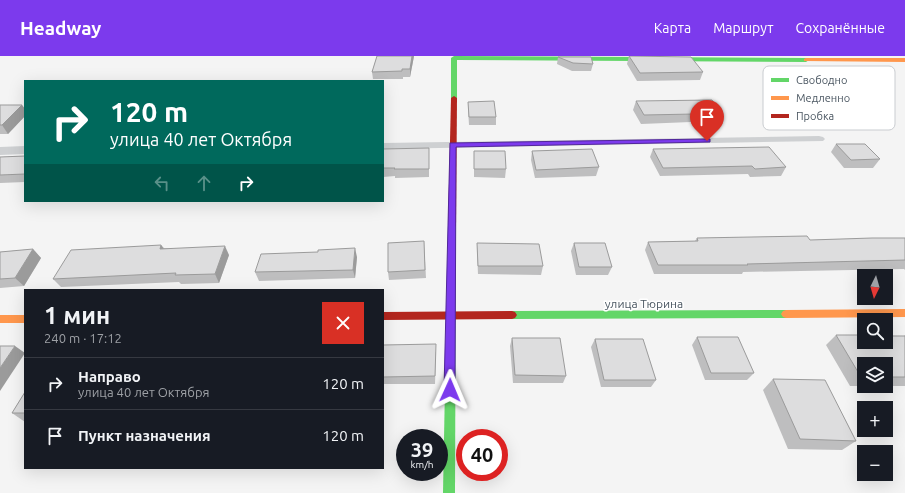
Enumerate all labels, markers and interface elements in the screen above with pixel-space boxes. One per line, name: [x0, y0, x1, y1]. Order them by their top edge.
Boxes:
text: Headway: [20, 17, 101, 39]
text: Карта: [654, 20, 691, 36]
text: Маршрут: [713, 20, 774, 36]
text: Сохранённые: [796, 20, 885, 36]
legend: [763, 66, 895, 130]
text: Свободно: [796, 74, 847, 86]
text: Медленно: [796, 92, 850, 104]
icon: right: [44, 96, 96, 148]
text: 120 m: [110, 96, 188, 127]
pin: [690, 100, 724, 141]
icon: arrive: [696, 106, 718, 128]
text: Пробка: [796, 110, 834, 122]
text: улица 40 лет Октября: [110, 129, 292, 149]
icon: left: [151, 172, 173, 194]
icon: ahead: [193, 172, 215, 194]
icon: right: [235, 172, 257, 194]
north arrow: [857, 269, 893, 305]
map controls: [857, 269, 893, 481]
street label: улица Тюрина: [605, 297, 683, 310]
text: 1 мин: [44, 302, 110, 329]
button: close: [322, 302, 364, 344]
button: search: [857, 313, 893, 349]
text: 240 m · 17:12: [44, 331, 122, 345]
button: layers: [857, 357, 893, 393]
text: Направо: [78, 368, 141, 385]
position arrow: [429, 369, 471, 411]
icon: right: [44, 373, 66, 395]
text: 120 m: [322, 375, 364, 392]
text: улица 40 лет Октября: [78, 385, 210, 399]
button: +: [857, 401, 893, 437]
icon: arrive: [44, 425, 66, 447]
text: Пункт назначения: [78, 427, 211, 444]
text: 120 m: [322, 427, 364, 444]
speed limit sign: 40: [456, 429, 508, 481]
text: 39: [411, 438, 433, 461]
button: −: [857, 445, 893, 481]
text: km/h: [410, 459, 434, 470]

